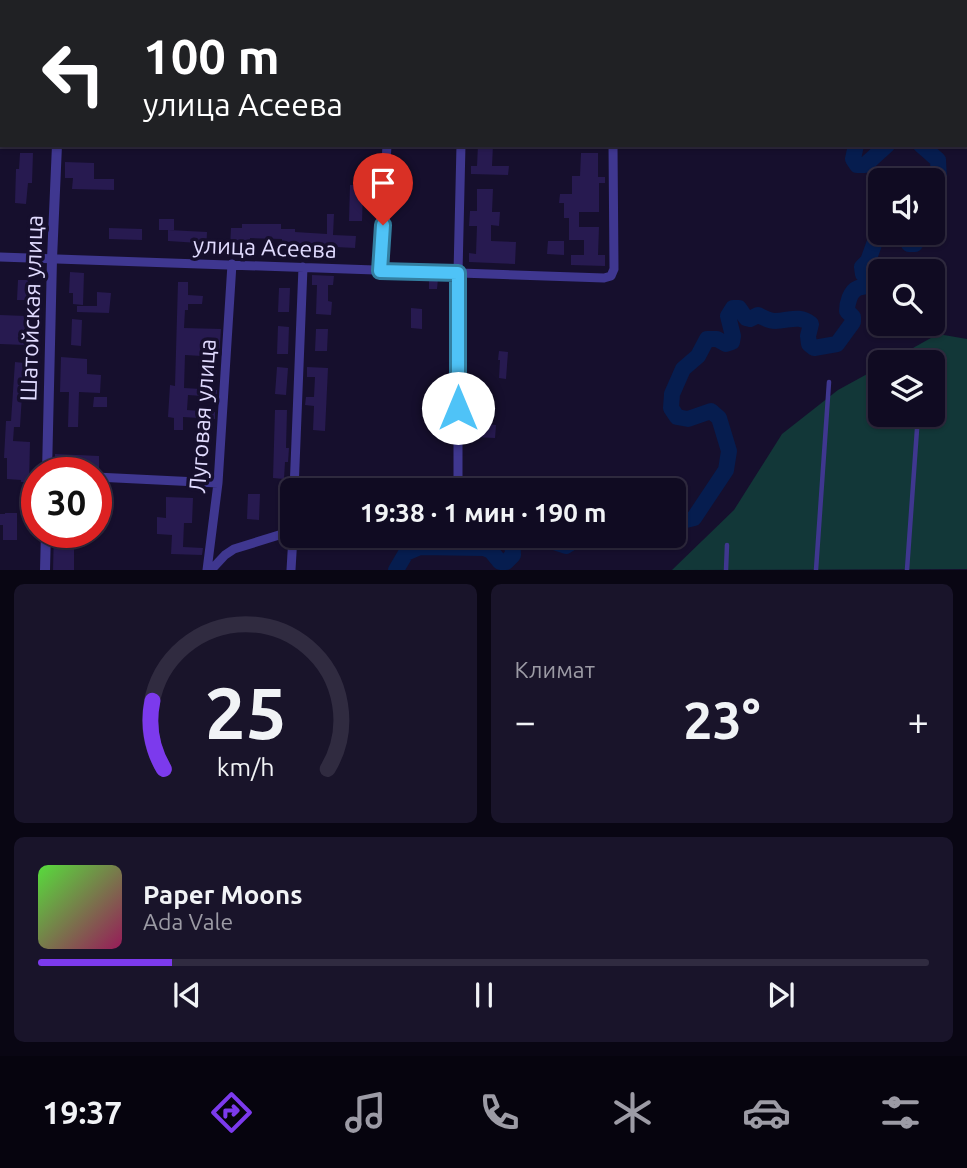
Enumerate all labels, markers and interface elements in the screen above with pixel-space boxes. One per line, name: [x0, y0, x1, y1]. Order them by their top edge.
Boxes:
icon: left: [28, 28, 119, 119]
text: 100 m: [143, 28, 280, 83]
text: улица Асеева: [143, 86, 343, 122]
pin: [353, 153, 413, 225]
icon: arrive: [364, 164, 402, 202]
map controls: [868, 168, 945, 427]
button: sound: [868, 168, 945, 245]
street label: Шатойская улица: [15, 214, 47, 402]
street label: улица Асеева: [193, 232, 337, 262]
button: search: [868, 259, 945, 336]
street label: Луговая улица: [184, 338, 220, 494]
button: layers: [868, 350, 945, 427]
position arrow: [421, 371, 495, 445]
speed limit sign: 30: [21, 457, 112, 548]
text: 19:38 · 1 мин · 190 m: [360, 498, 606, 527]
text: Климат: [515, 657, 595, 682]
text: 25: [204, 672, 286, 754]
text: 23°: [683, 691, 760, 749]
text: −: [515, 700, 536, 742]
text: +: [908, 700, 929, 742]
text: km/h: [216, 753, 274, 781]
text: Paper Moons: [143, 880, 302, 909]
text: Ada Vale: [143, 909, 233, 934]
icon: previous: [168, 976, 206, 1014]
icon: pause: [465, 976, 503, 1014]
icon: next: [762, 976, 800, 1014]
icon: directions: [207, 1088, 256, 1137]
icon: music: [341, 1088, 390, 1137]
icon: phone: [475, 1088, 524, 1137]
icon: climate: [608, 1088, 657, 1137]
icon: car: [742, 1088, 791, 1137]
icon: filters: [876, 1088, 925, 1137]
text: 19:37: [42, 1094, 122, 1130]

